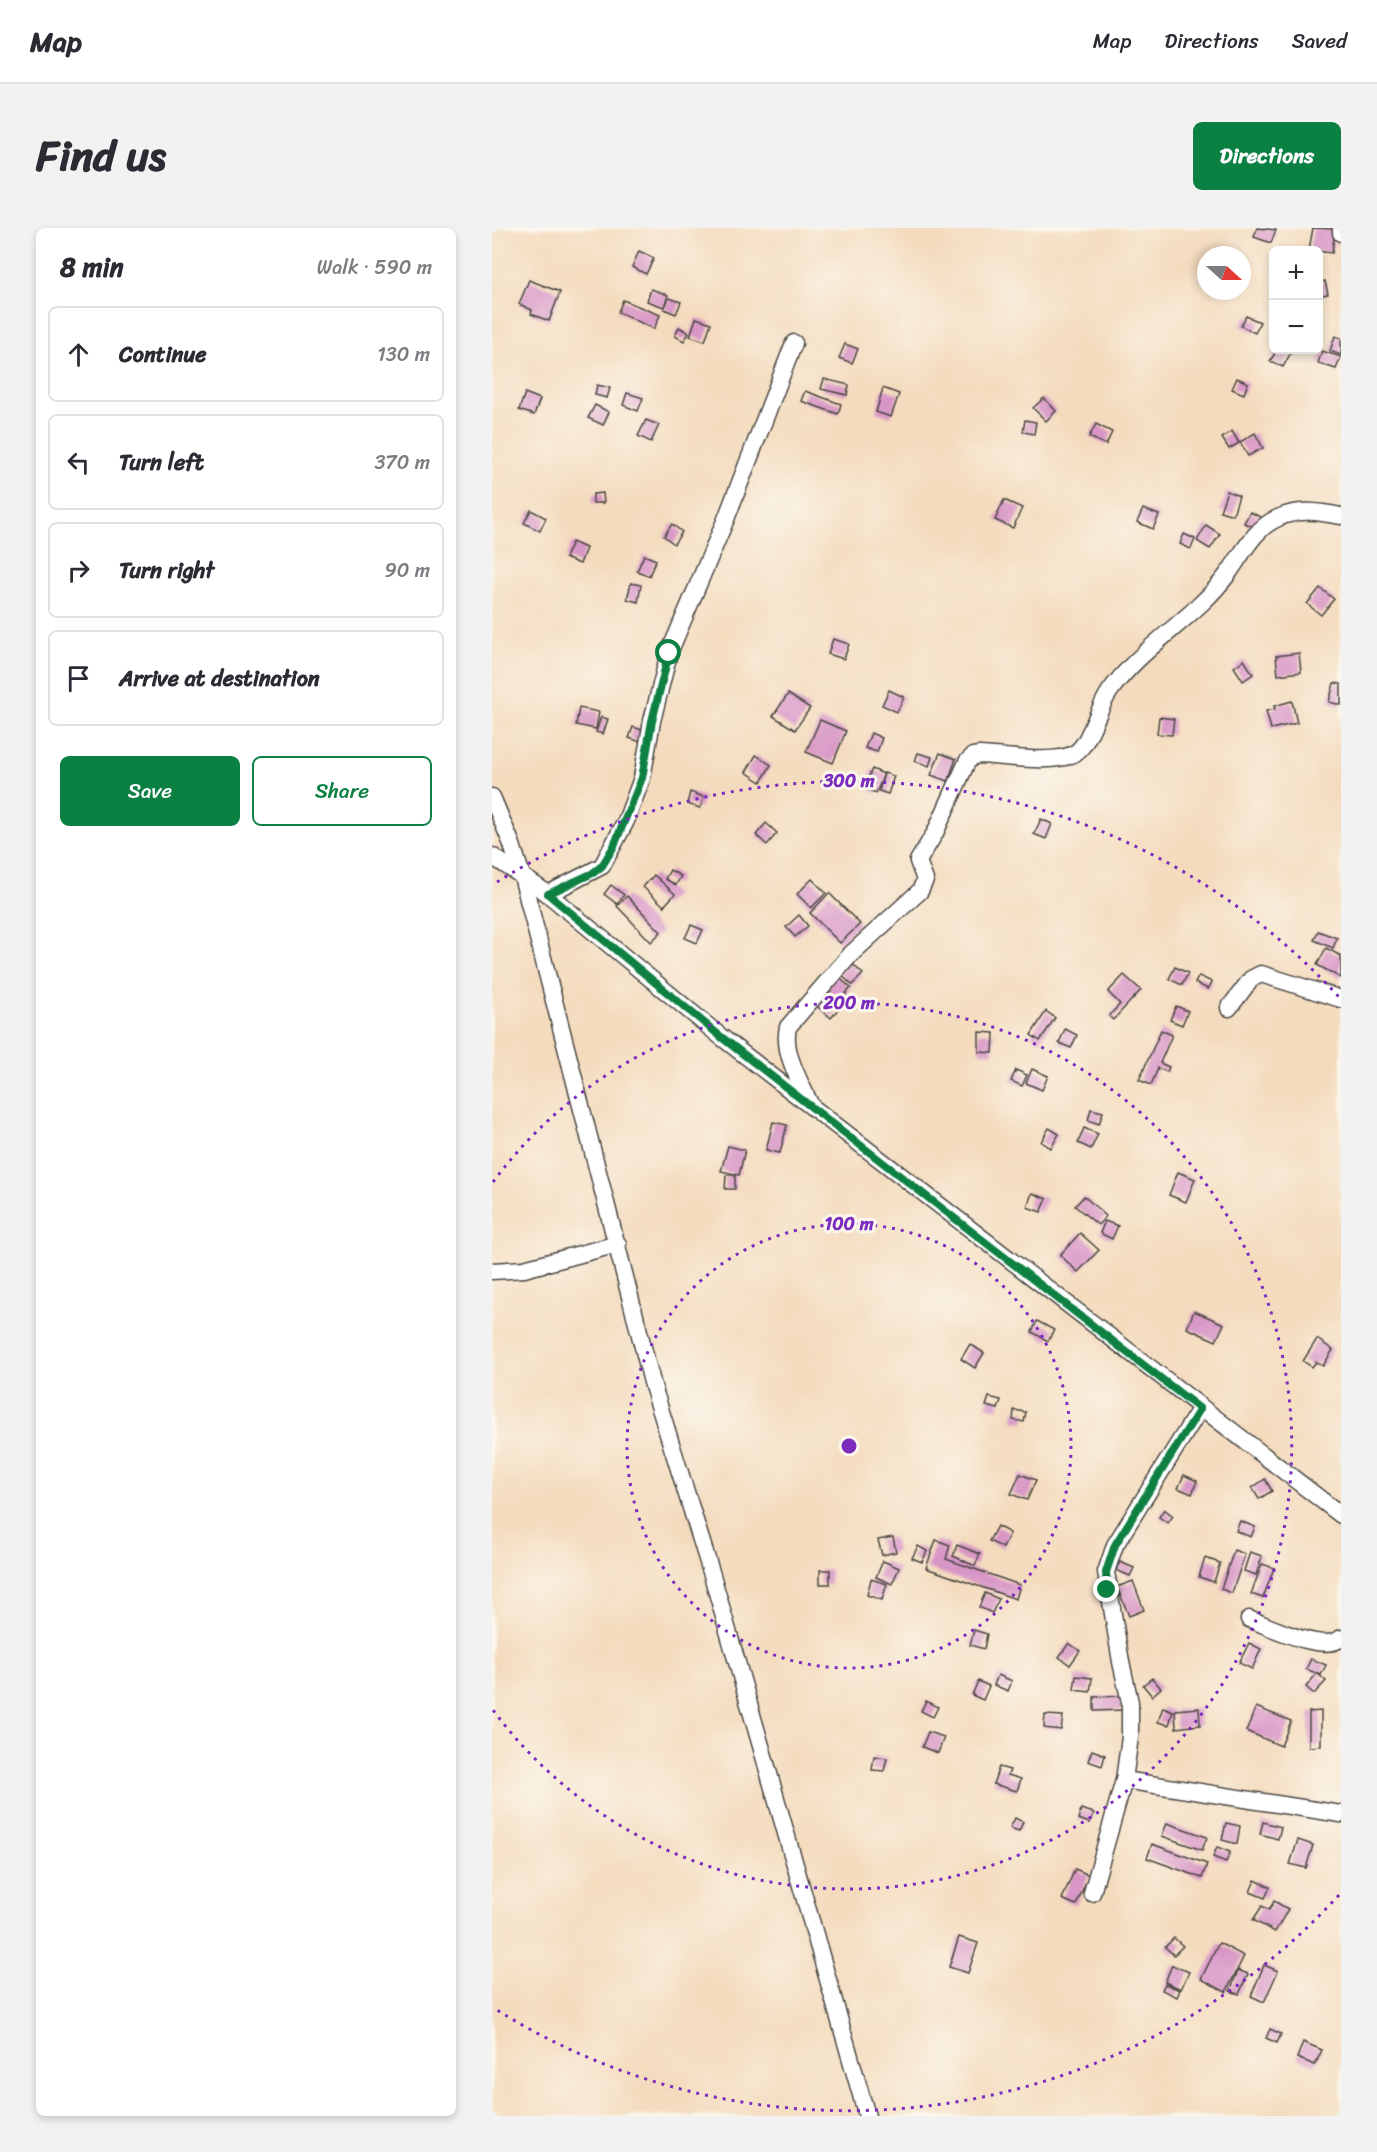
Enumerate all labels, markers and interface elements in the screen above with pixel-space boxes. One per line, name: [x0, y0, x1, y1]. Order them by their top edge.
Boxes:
text: Map: [30, 17, 82, 66]
text: Map: [1093, 22, 1131, 60]
text: Directions: [1164, 22, 1259, 60]
text: Saved: [1292, 22, 1347, 60]
text: Find us: [36, 119, 166, 193]
button: Directions: [1193, 122, 1341, 190]
text: 8 min: [60, 244, 124, 290]
north arrow: [1197, 246, 1251, 300]
map controls: [1269, 246, 1323, 354]
button: +: [1269, 246, 1323, 300]
text: Walk · 590 m: [317, 250, 432, 285]
button: −: [1269, 300, 1323, 354]
text: Continue: [119, 335, 207, 374]
text: 130 m: [377, 337, 430, 372]
icon: ahead: [62, 338, 95, 371]
text: Turn left: [119, 443, 204, 482]
text: 370 m: [374, 445, 430, 480]
icon: left: [62, 446, 95, 479]
text: Turn right: [119, 551, 214, 590]
text: 90 m: [385, 553, 430, 588]
icon: right: [62, 554, 95, 587]
route start: [655, 639, 681, 665]
text: Arrive at destination: [119, 659, 320, 698]
icon: arrive: [62, 662, 95, 695]
button: Save: [60, 756, 240, 826]
button: Share: [252, 756, 432, 826]
text: 300 m: [822, 765, 875, 797]
text: 200 m: [822, 987, 875, 1019]
text: 100 m: [825, 1208, 874, 1240]
centre of rings: [839, 1436, 859, 1456]
route end: [1093, 1576, 1119, 1602]

